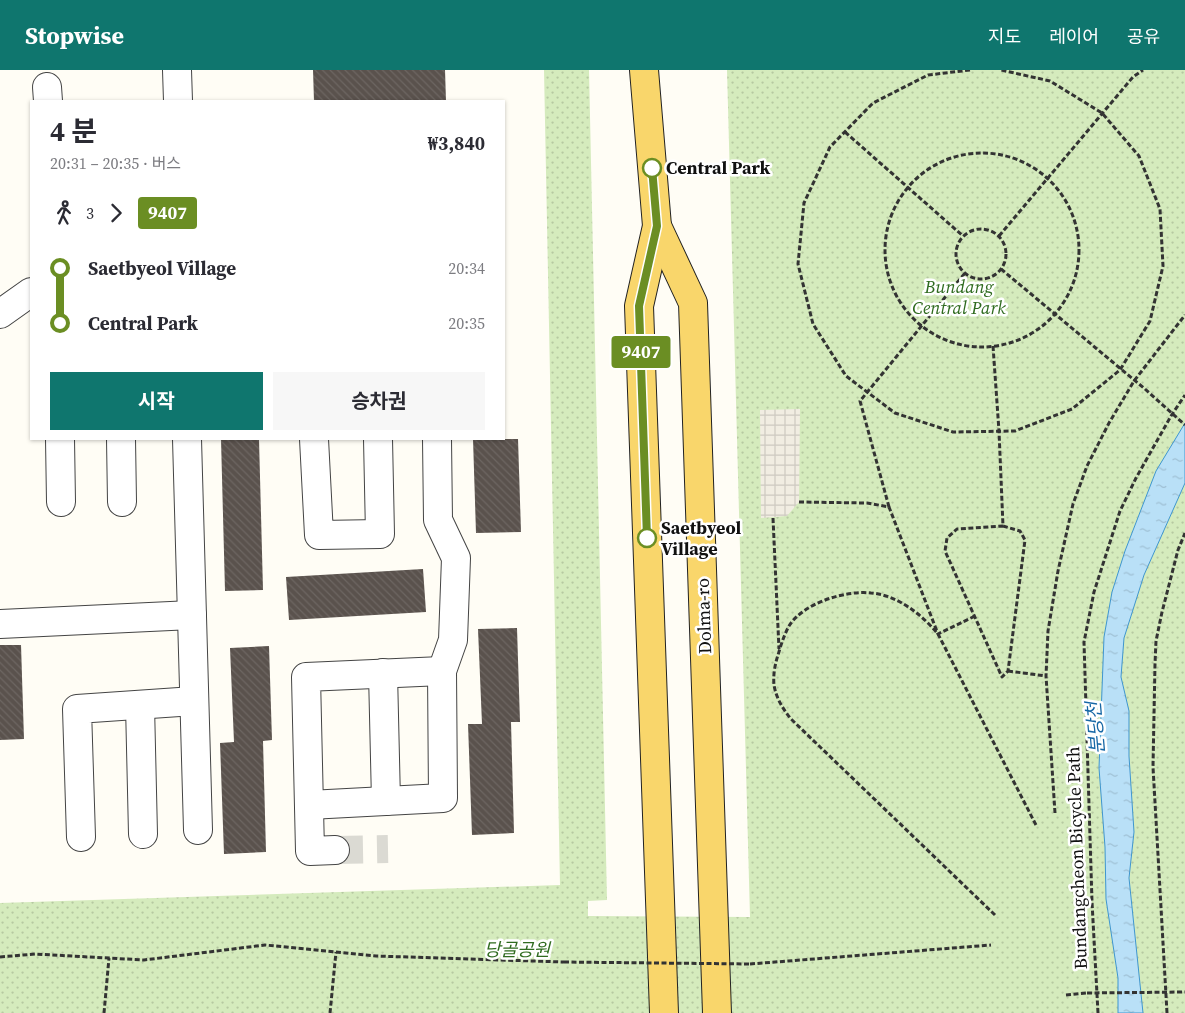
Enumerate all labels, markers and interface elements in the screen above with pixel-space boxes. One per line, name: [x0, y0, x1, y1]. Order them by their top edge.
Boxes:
text: Stopwise: [25, 19, 124, 52]
text: 지도: [988, 24, 1021, 49]
text: 레이어: [1049, 24, 1099, 49]
text: 공유: [1127, 24, 1160, 49]
text: 4 분: [50, 112, 97, 150]
text: ₩3,840: [428, 130, 485, 156]
text: 20:31 – 20:35 · 버스: [50, 152, 181, 174]
place label: Central Park: [666, 155, 770, 180]
marker: Central Park: [642, 158, 662, 178]
icon: walk: [50, 199, 78, 227]
icon: forward: [102, 199, 130, 227]
text: 9407: [148, 200, 187, 225]
text: 3: [86, 202, 94, 224]
text: Saetbyeol Village: [88, 255, 236, 281]
text: 20:34: [448, 257, 485, 279]
park label: Bundang Central Park: [912, 274, 1006, 320]
text: Central Park: [88, 310, 198, 336]
text: 20:35: [448, 312, 485, 334]
line badge: 9407: [606, 336, 676, 368]
text: 9407: [621, 339, 661, 364]
button: 시작: [50, 372, 263, 430]
button: 승차권: [273, 372, 485, 430]
place label: Saetbyeol Village: [661, 515, 742, 561]
marker: Saetbyeol Village: [637, 528, 657, 548]
street label: Dolma-ro: [690, 578, 717, 654]
water label: 분당천: [1080, 699, 1110, 755]
street label: Bundangcheon Bicycle Path: [1060, 746, 1093, 970]
park label: 당골공원: [484, 937, 552, 962]

